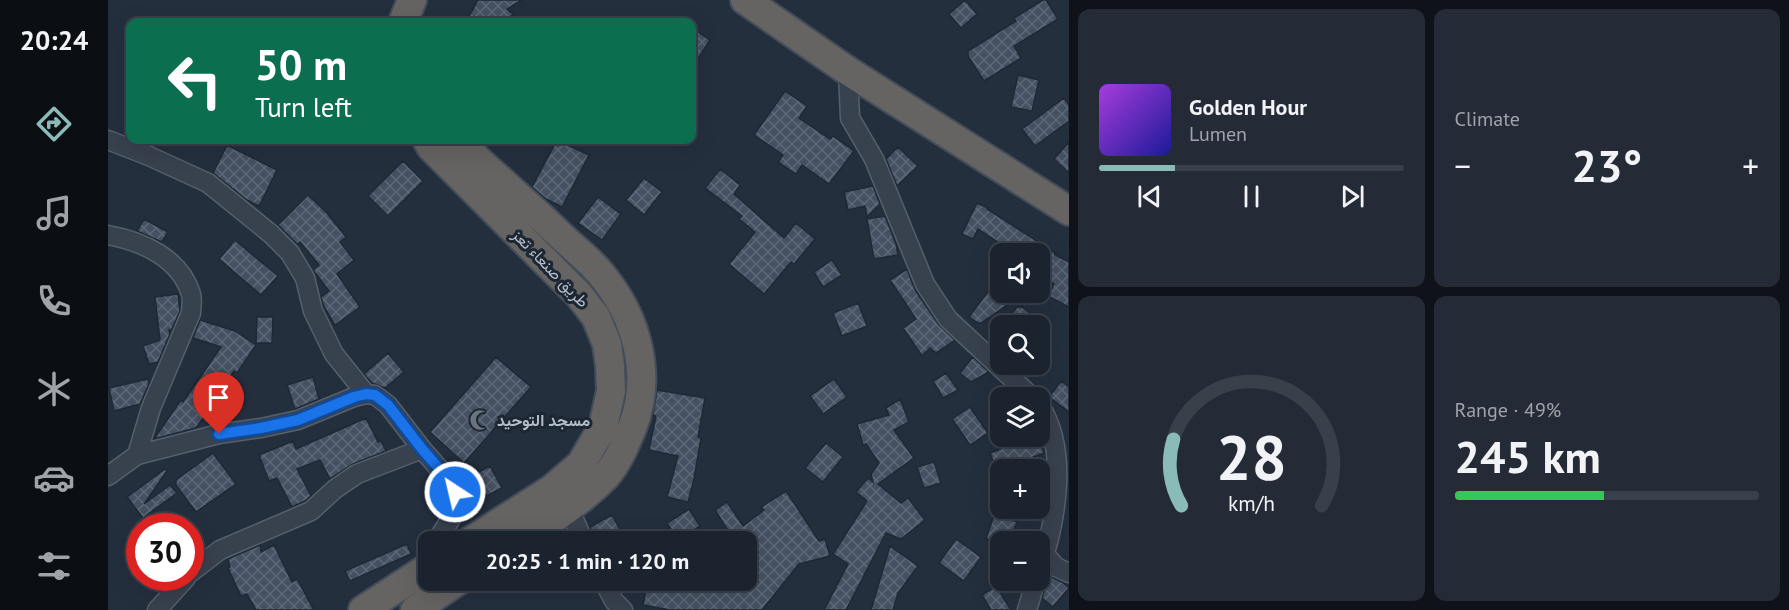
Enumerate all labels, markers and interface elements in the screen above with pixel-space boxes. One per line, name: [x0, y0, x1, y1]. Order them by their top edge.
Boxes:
text: 20:24: [20, 23, 88, 57]
text: 50 m: [255, 37, 347, 92]
icon: left: [156, 42, 234, 120]
text: Turn left: [255, 90, 352, 124]
text: Golden Hour: [1189, 93, 1307, 121]
icon: directions: [33, 103, 75, 145]
text: Climate: [1455, 106, 1520, 132]
text: Lumen: [1189, 121, 1247, 147]
text: 23°: [1571, 136, 1642, 194]
text: −: [1455, 144, 1471, 187]
text: +: [1742, 144, 1759, 187]
icon: previous: [1133, 180, 1166, 213]
icon: pause: [1235, 180, 1268, 213]
icon: next: [1336, 180, 1369, 213]
icon: music: [33, 192, 75, 234]
street label: طريق صنعاء تعز: [507, 224, 593, 312]
map controls: [990, 243, 1050, 591]
button: sound: [990, 243, 1050, 303]
icon: phone: [33, 280, 75, 322]
button: search: [990, 315, 1050, 375]
icon: climate: [33, 368, 75, 410]
pin: [193, 372, 244, 434]
icon: arrive: [202, 381, 235, 414]
button: layers: [990, 387, 1050, 447]
text: Range · 49%: [1455, 397, 1561, 423]
mosque icon: مسجد التوحيد: [468, 408, 492, 432]
place label: مسجد التوحيد: [497, 410, 590, 431]
text: 28: [1216, 416, 1287, 497]
text: 245 km: [1455, 427, 1601, 485]
icon: car: [33, 457, 75, 499]
button: +: [990, 459, 1050, 519]
position arrow: [423, 460, 487, 524]
text: km/h: [1228, 489, 1275, 517]
speed limit sign: 30: [126, 513, 204, 591]
button: −: [990, 531, 1050, 591]
icon: filters: [33, 545, 75, 587]
text: 20:25 · 1 min · 120 m: [486, 547, 689, 575]

